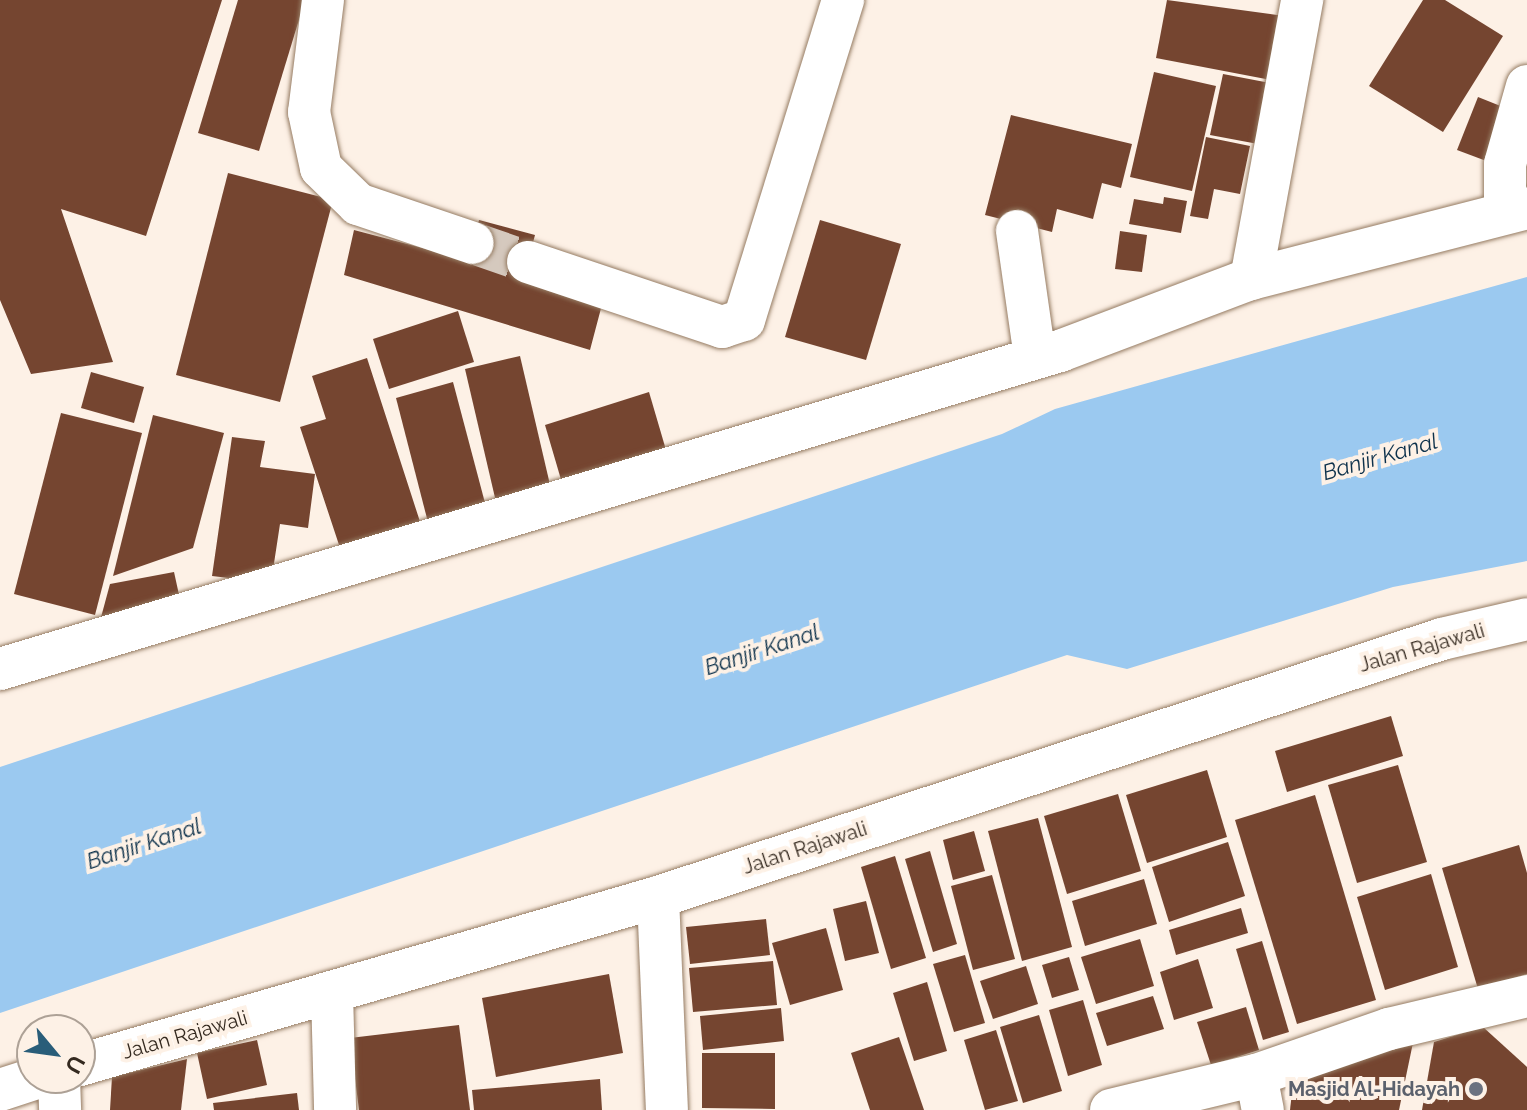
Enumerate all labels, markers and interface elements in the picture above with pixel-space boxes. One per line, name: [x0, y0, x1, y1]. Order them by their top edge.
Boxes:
water label: Banjir Kanal: [1319, 428, 1441, 486]
water label: Banjir Kanal: [701, 619, 823, 681]
street label: Jalan Rajawali: [1357, 619, 1487, 677]
water label: Banjir Kanal: [83, 813, 205, 875]
street label: Jalan Rajawali: [740, 817, 870, 879]
street label: Jalan Rajawali: [120, 1006, 250, 1064]
north arrow: [16, 1014, 96, 1094]
text: U: [60, 1051, 91, 1078]
place label: Masjid Al-Hidayah: [1287, 1077, 1460, 1101]
marker: Masjid Al-Hidayah: [1467, 1080, 1485, 1098]

